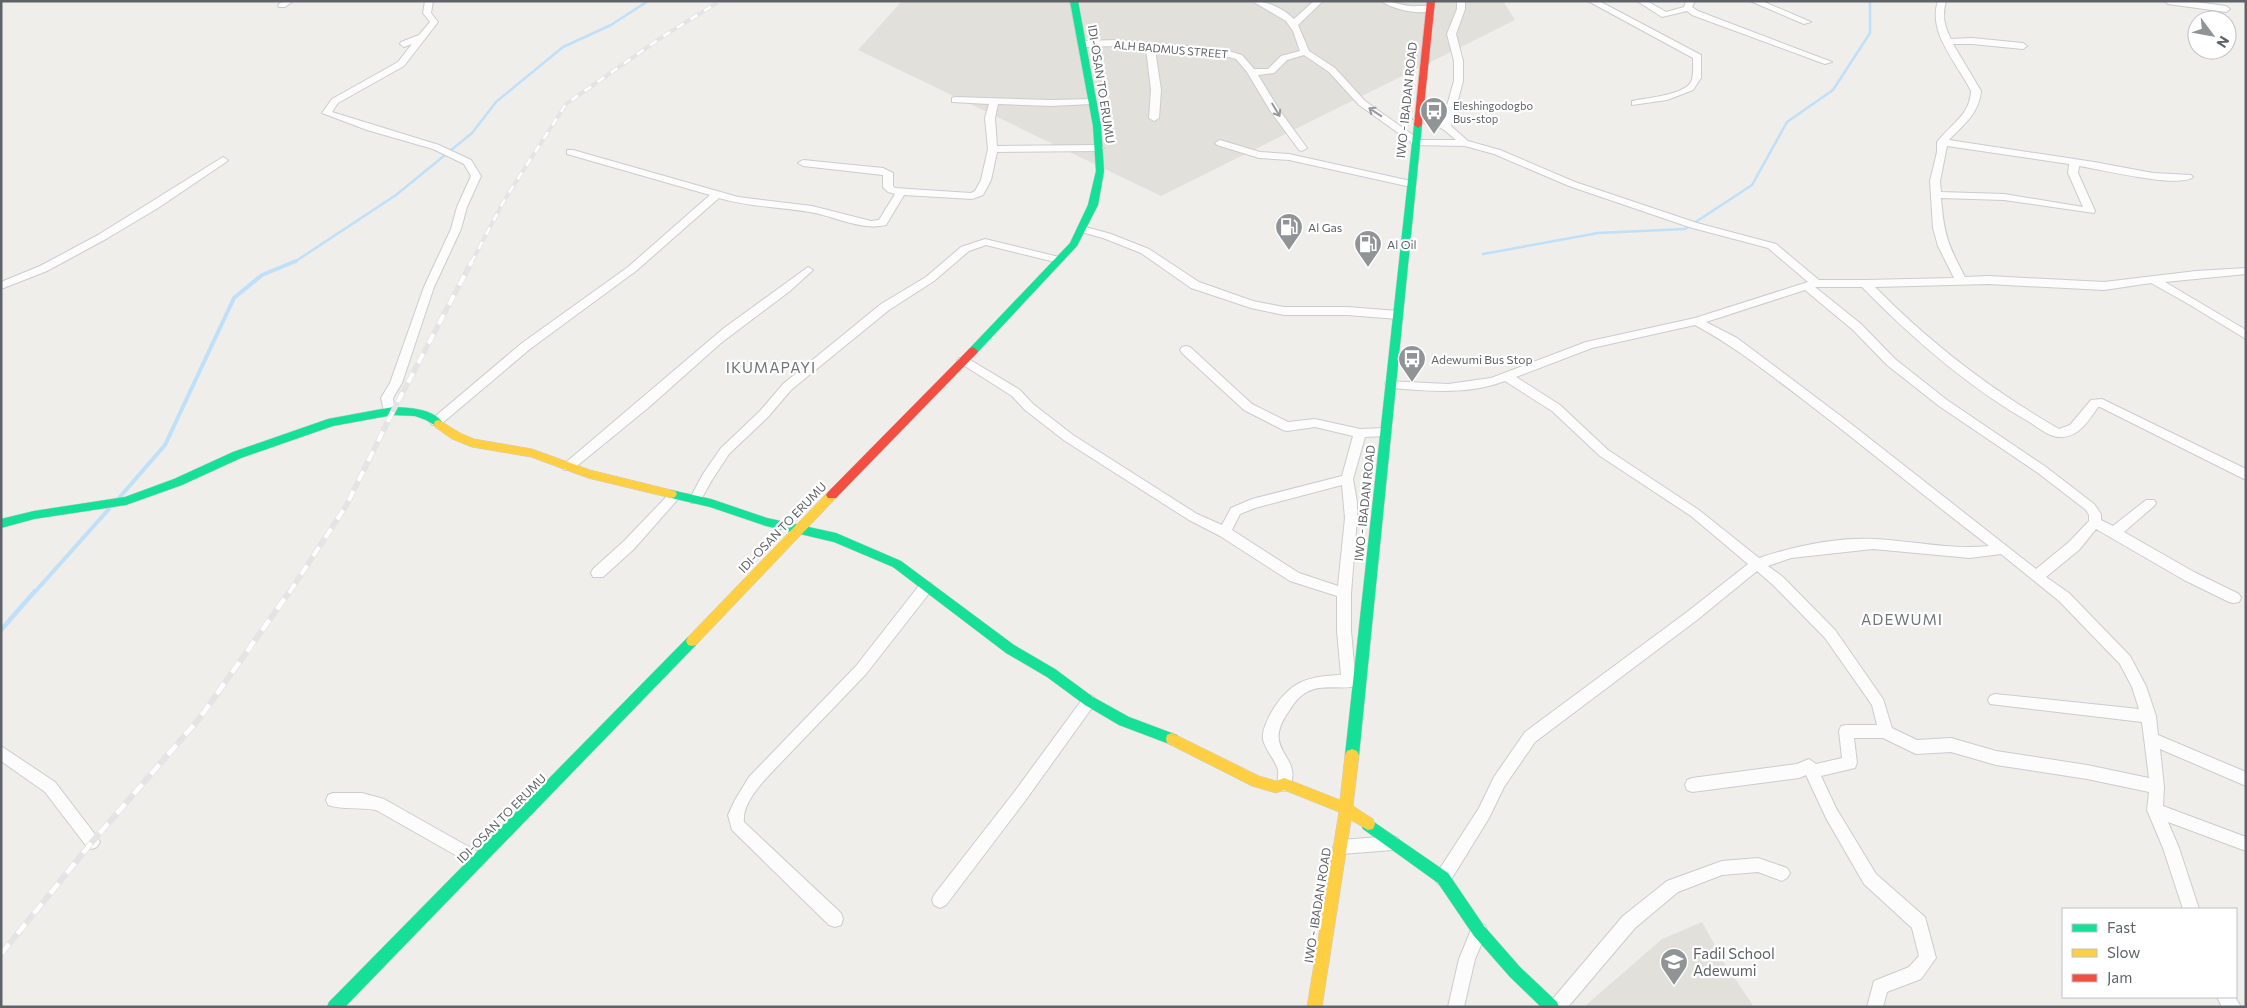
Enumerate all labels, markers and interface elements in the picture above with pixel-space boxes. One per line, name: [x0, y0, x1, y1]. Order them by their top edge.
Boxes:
north arrow: [2187, 10, 2237, 60]
street label: IDI-OSAN TO ERUMU: [1086, 24, 1118, 144]
text: N: [2213, 33, 2233, 51]
street label: ALH BADMUS STREET: [1113, 38, 1229, 60]
street label: IWO - IBADAN ROAD: [1393, 41, 1419, 159]
bus stop icon: Eleshingodogbo Bus-stop: [1419, 96, 1449, 135]
place label: Eleshingodogbo Bus-stop: [1453, 99, 1533, 125]
one-way arrow: [1271, 102, 1281, 116]
one-way arrow: [1369, 107, 1383, 117]
fuel station icon: Al Gas: [1274, 212, 1304, 251]
place label: Al Gas: [1308, 220, 1342, 234]
fuel station icon: Al Oil: [1353, 229, 1383, 268]
place label: Al Oil: [1387, 237, 1417, 251]
bus stop icon: Adewumi Bus Stop: [1397, 344, 1427, 383]
place label: Adewumi Bus Stop: [1431, 352, 1533, 366]
district label: IKUMAPAYI: [726, 358, 816, 376]
street label: IWO - IBADAN ROAD: [1351, 444, 1377, 562]
street label: IDI-OSAN TO ERUMU: [735, 479, 829, 575]
district label: ADEWUMI: [1861, 610, 1943, 628]
street label: IDI-OSAN TO ERUMU: [454, 771, 548, 865]
street label: IWO - IBADAN ROAD: [1301, 846, 1333, 964]
legend: [2062, 908, 2237, 998]
text: Fast: [2107, 918, 2136, 936]
text: Slow: [2107, 943, 2140, 961]
place label: Fadil School Adewumi: [1693, 944, 1775, 979]
school or university icon: Fadil School Adewumi: [1659, 947, 1689, 986]
text: Jam: [2107, 968, 2132, 986]

